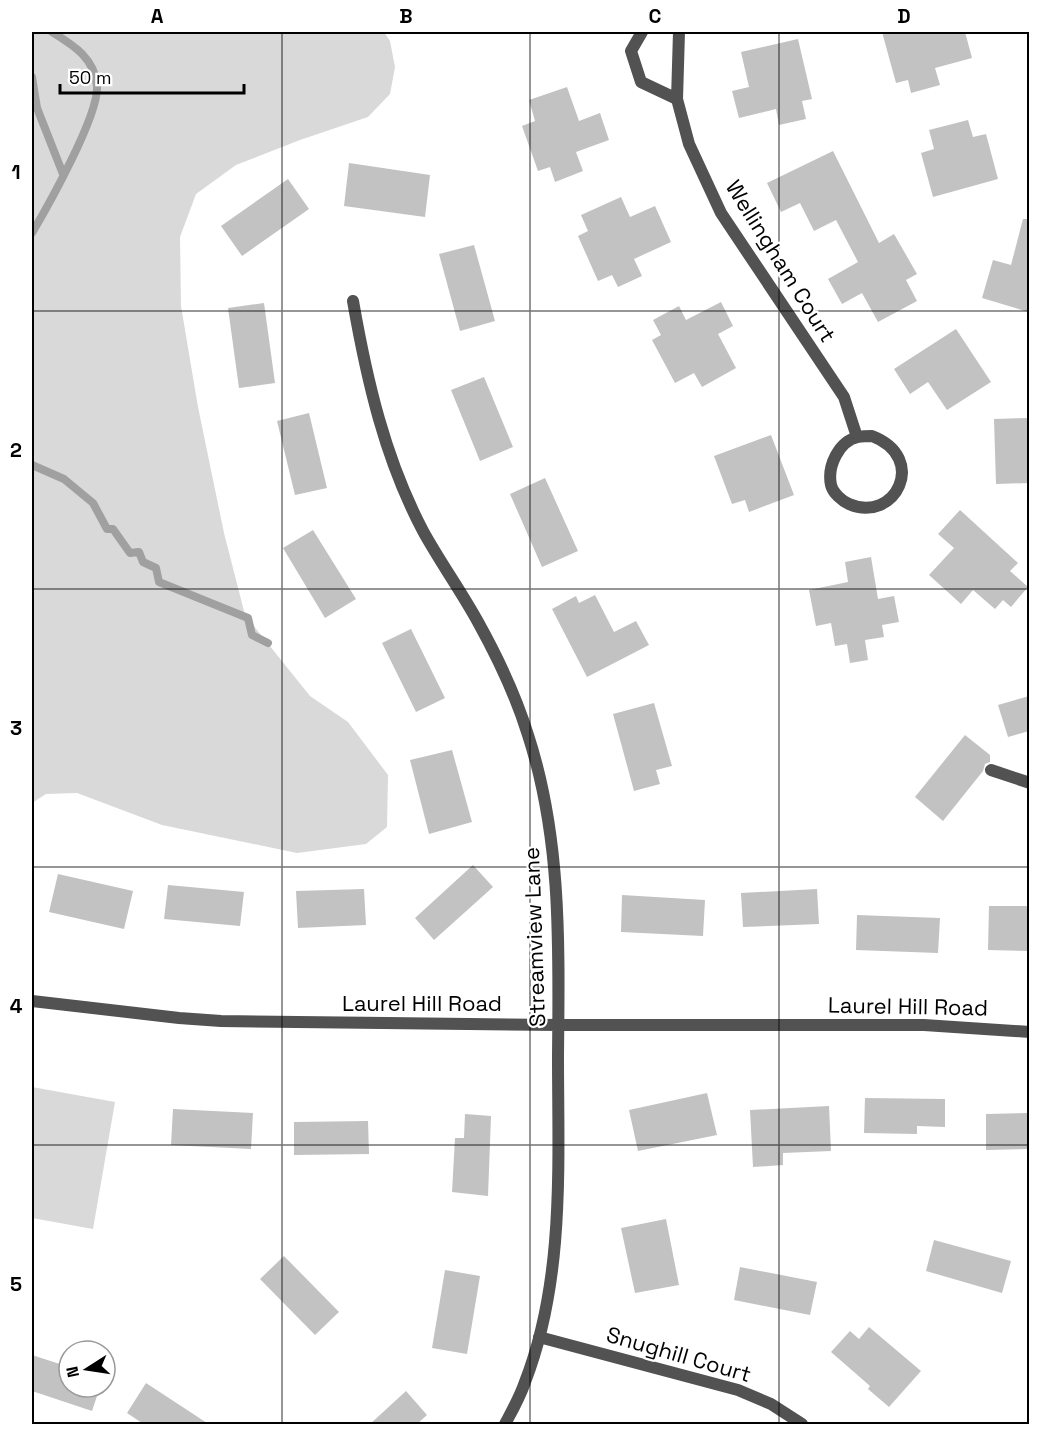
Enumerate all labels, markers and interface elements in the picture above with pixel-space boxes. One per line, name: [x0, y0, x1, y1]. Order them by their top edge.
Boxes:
text: A: [151, 3, 164, 29]
text: B: [399, 3, 413, 29]
text: C: [649, 3, 662, 29]
text: D: [897, 3, 911, 29]
scale bar: [60, 57, 244, 95]
text: 50 m: [69, 66, 111, 89]
text: 1: [11, 159, 21, 185]
street label: Wellingham Court: [720, 175, 842, 347]
text: 2: [10, 437, 22, 463]
text: 3: [10, 715, 22, 741]
street label: Streamview Lane: [517, 846, 551, 1028]
street label: Laurel Hill Road: [342, 989, 502, 1017]
street label: Laurel Hill Road: [828, 991, 988, 1021]
text: 4: [10, 993, 23, 1019]
text: 5: [10, 1271, 22, 1297]
street label: Snughill Court: [603, 1320, 755, 1388]
north arrow: [57, 1339, 117, 1399]
text: N: [61, 1365, 84, 1379]

